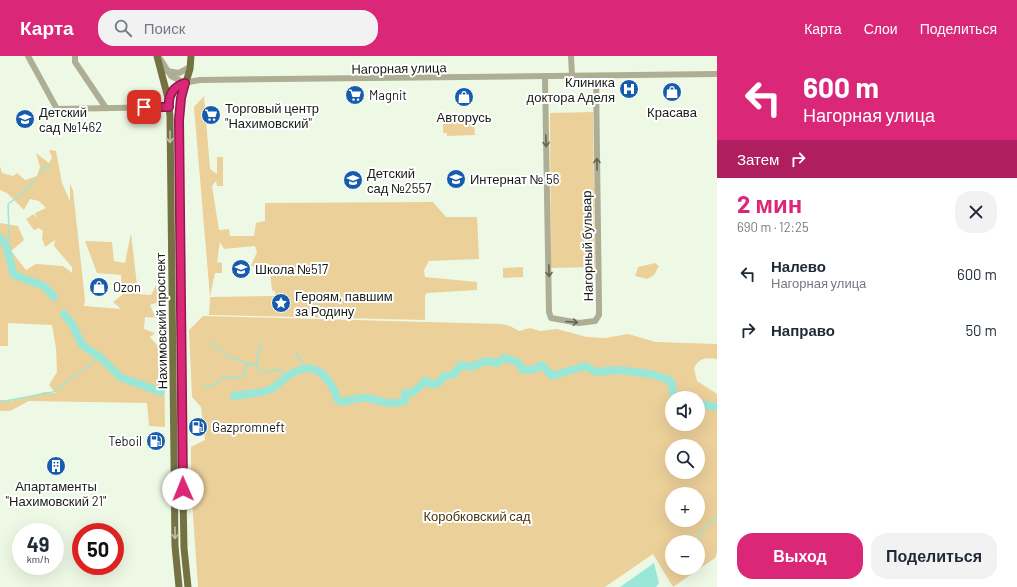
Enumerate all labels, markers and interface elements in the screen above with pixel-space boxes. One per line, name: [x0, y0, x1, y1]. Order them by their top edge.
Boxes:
search box: [98, 10, 378, 46]
text: Карта: [20, 16, 74, 39]
icon: search: [112, 17, 134, 39]
text: Поиск: [144, 19, 185, 37]
text: Карта: [804, 20, 842, 37]
text: Слои: [864, 20, 898, 37]
text: Поделиться: [920, 20, 997, 37]
street label: Нагорная улица: [351, 59, 448, 77]
text: 600 m: [803, 70, 879, 104]
icon: left: [737, 72, 789, 124]
place label: Клиника доктора Аделя: [527, 74, 616, 105]
hospital icon: Клиника доктора Аделя: [618, 78, 640, 100]
shop icon: Красава: [661, 81, 683, 103]
supermarket icon: Magnit: [344, 84, 366, 106]
shop icon: Авторусь: [453, 86, 475, 108]
place label: Magnit: [369, 87, 407, 103]
pin: [127, 90, 161, 124]
icon: arrive: [133, 96, 155, 118]
place label: Торговый центр "Нахимовский": [225, 100, 319, 131]
place label: Детский сад №1462: [39, 104, 102, 135]
supermarket icon: Торговый центр "Нахимовский": [200, 104, 222, 126]
place label: Красава: [647, 104, 698, 120]
text: Нагорная улица: [803, 104, 935, 126]
school or university icon: Детский сад №1462: [14, 108, 36, 130]
place label: Авторусь: [436, 109, 492, 125]
one-way arrow: [166, 130, 174, 143]
one-way arrow: [542, 134, 550, 147]
icon: right: [787, 148, 809, 170]
text: Затем: [737, 150, 779, 168]
one-way arrow: [593, 158, 601, 171]
place label: Детский сад №2557: [367, 165, 431, 196]
school or university icon: Интернат № 56: [445, 168, 467, 190]
school or university icon: Детский сад №2557: [342, 169, 364, 191]
place label: Интернат № 56: [470, 171, 560, 187]
text: 2 мин: [737, 189, 802, 218]
street label: Нагорный бульвар: [578, 190, 596, 302]
button: close: [955, 191, 997, 233]
text: 690 m · 12:25: [737, 219, 809, 235]
street label: Нахимовский проспект: [152, 252, 170, 389]
text: Налево: [771, 257, 826, 275]
school or university icon: Школа №517: [230, 258, 252, 280]
place label: Школа №517: [255, 261, 328, 277]
icon: left: [737, 263, 759, 285]
one-way arrow: [545, 264, 552, 277]
text: 600 m: [957, 265, 997, 283]
text: Нагорная улица: [771, 275, 866, 291]
shop icon: Ozon: [88, 276, 110, 298]
place label: Ozon: [113, 279, 141, 295]
place label: Героям, павшим за Родину: [295, 288, 393, 319]
place icon: Героям, павшим за Родину: [270, 292, 292, 314]
one-way arrow: [566, 319, 579, 326]
icon: right: [737, 319, 759, 341]
text: Направо: [771, 321, 835, 339]
text: 50 m: [965, 321, 997, 339]
map controls: [665, 391, 705, 575]
button: sound: [665, 391, 705, 431]
fuel station icon: Gazpromneft: [187, 416, 209, 438]
place label: Gazpromneft: [212, 419, 285, 435]
fuel station icon: Teboil: [145, 430, 167, 452]
place label: Teboil: [108, 433, 142, 449]
button: search: [665, 439, 705, 479]
building icon: Апартаменты "Нахимовский 21": [45, 455, 67, 477]
position arrow: [162, 468, 204, 510]
place label: Апартаменты "Нахимовский 21": [6, 478, 107, 509]
button: +: [665, 487, 705, 527]
park label: Коробковский сад: [423, 508, 531, 524]
speed limit sign: 50: [72, 523, 124, 575]
one-way arrow: [171, 526, 179, 539]
text: 49: [27, 532, 49, 556]
button: Выход: [737, 533, 863, 579]
button: Поделиться: [871, 533, 997, 579]
button: −: [665, 535, 705, 575]
text: km/h: [27, 553, 49, 565]

